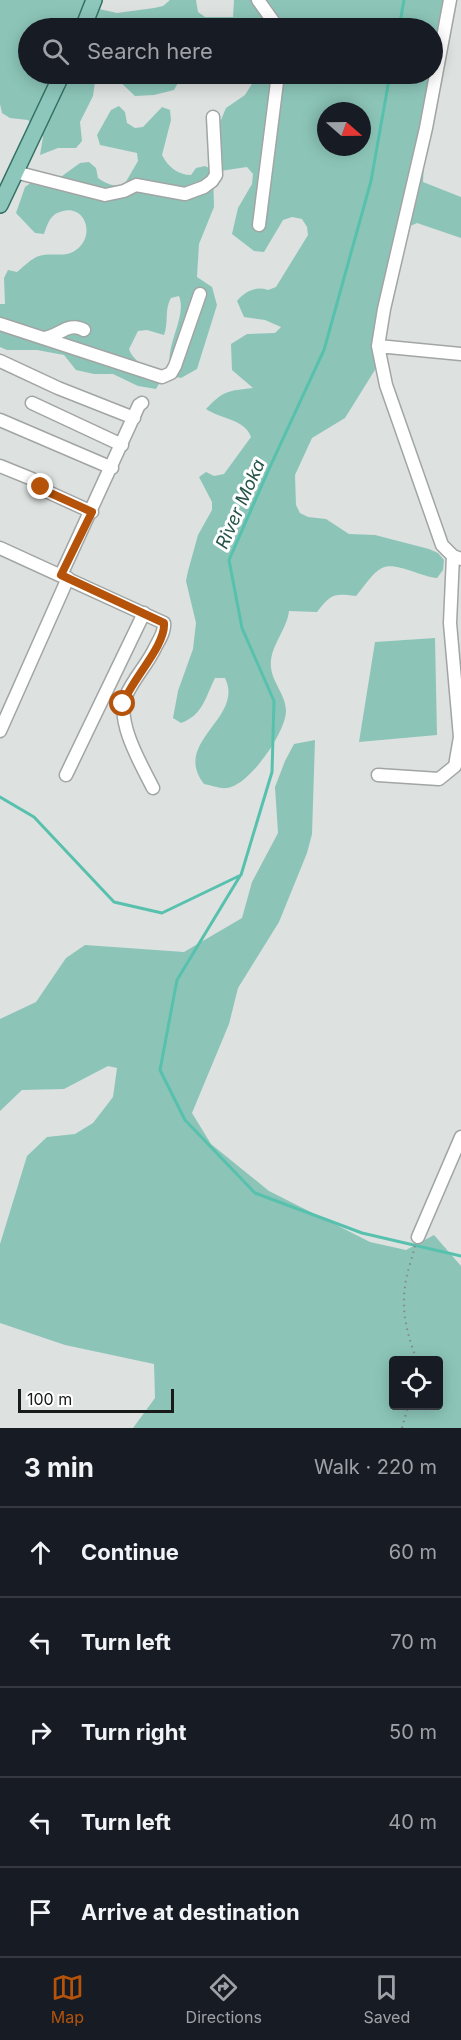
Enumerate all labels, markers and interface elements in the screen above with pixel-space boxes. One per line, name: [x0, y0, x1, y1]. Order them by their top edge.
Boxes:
search box: [18, 18, 443, 84]
icon: search: [39, 35, 72, 68]
text: Search here: [87, 38, 213, 64]
north arrow: [317, 102, 371, 156]
water label: River Moka: [211, 456, 269, 552]
route end: [27, 473, 53, 499]
route start: [109, 690, 135, 716]
map controls: [389, 1356, 443, 1410]
button: locate: [389, 1356, 443, 1410]
scale bar: [18, 1386, 174, 1414]
text: 100 m: [27, 1389, 72, 1409]
text: 3 min: [24, 1452, 94, 1483]
text: Walk · 220 m: [314, 1455, 437, 1479]
icon: ahead: [24, 1536, 57, 1569]
text: Continue: [81, 1539, 179, 1565]
text: 60 m: [389, 1540, 437, 1564]
icon: left: [24, 1626, 57, 1659]
text: Turn left: [81, 1629, 171, 1655]
text: 70 m: [390, 1630, 437, 1654]
icon: right: [24, 1716, 57, 1749]
text: Turn right: [81, 1719, 187, 1745]
text: 50 m: [389, 1720, 437, 1744]
icon: left: [24, 1806, 57, 1839]
text: Turn left: [81, 1809, 171, 1835]
text: 40 m: [388, 1810, 437, 1834]
icon: arrive: [24, 1896, 57, 1929]
text: Arrive at destination: [81, 1899, 300, 1925]
tab: Map: [51, 1971, 84, 2027]
tab: Directions: [186, 1971, 262, 2027]
tab: Saved: [363, 1971, 410, 2027]

